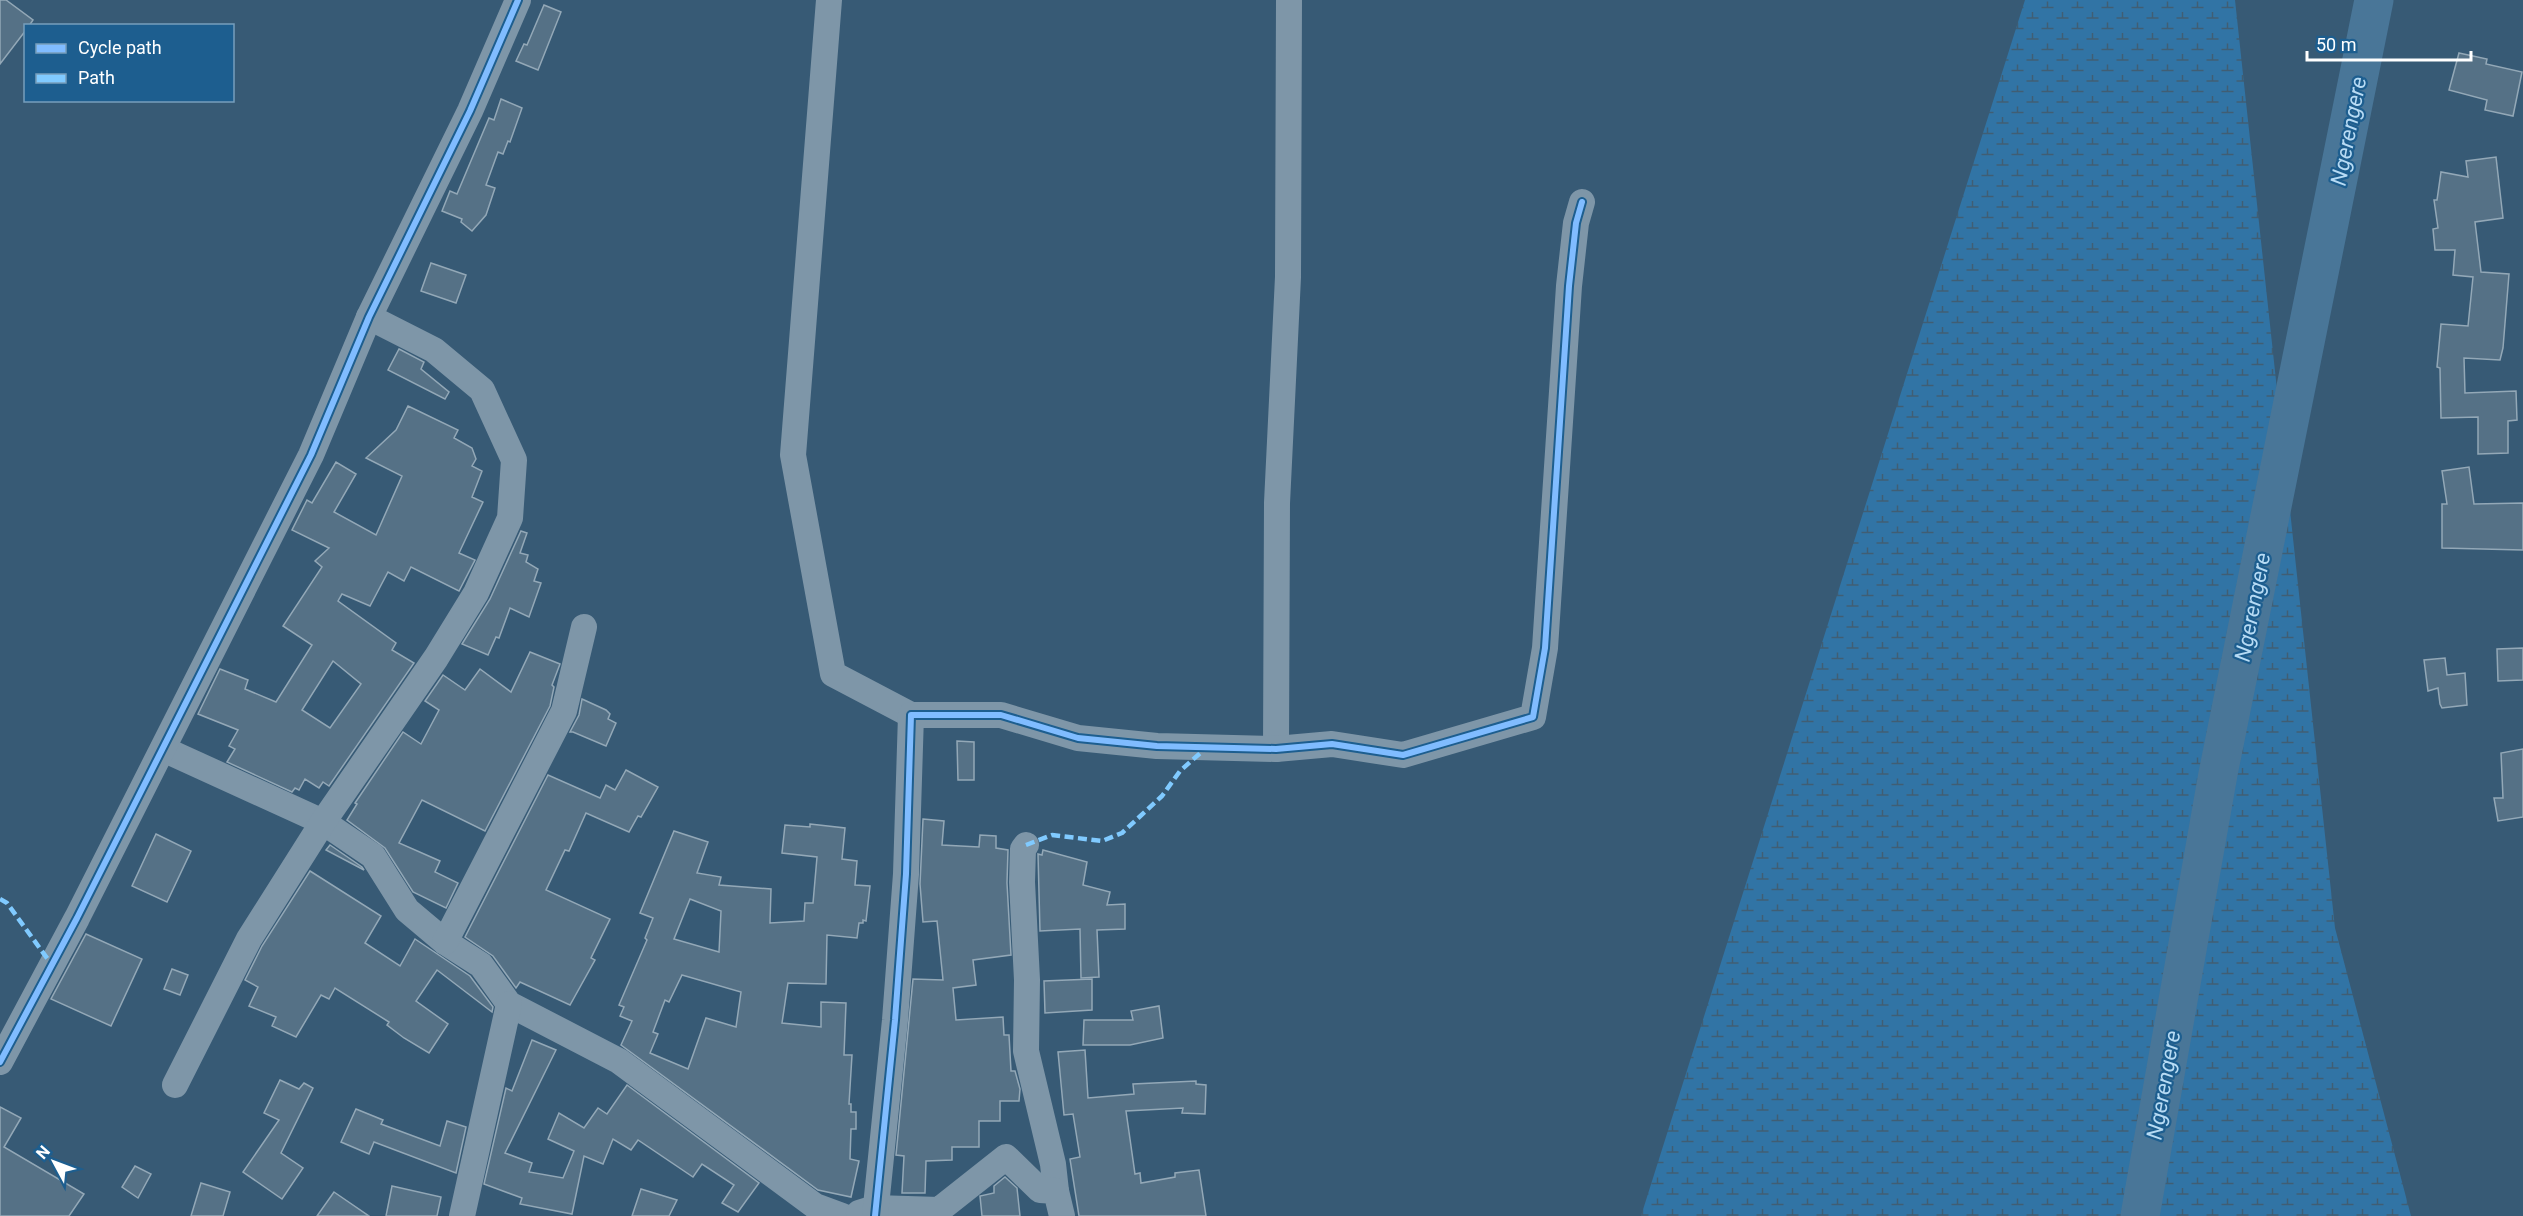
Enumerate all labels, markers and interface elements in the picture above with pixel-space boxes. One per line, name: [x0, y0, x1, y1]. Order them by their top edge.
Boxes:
legend: [24, 24, 234, 102]
scale bar: [2307, 24, 2470, 62]
text: 50 m: [2316, 34, 2356, 55]
text: Cycle path: [78, 37, 162, 58]
text: Path: [78, 67, 115, 88]
water label: Ngerengere: [2326, 75, 2371, 188]
water label: Ngerengere: [2230, 551, 2275, 664]
water label: Ngerengere: [2142, 1029, 2185, 1142]
north arrow: [24, 1132, 84, 1192]
text: N: [32, 1142, 54, 1163]

